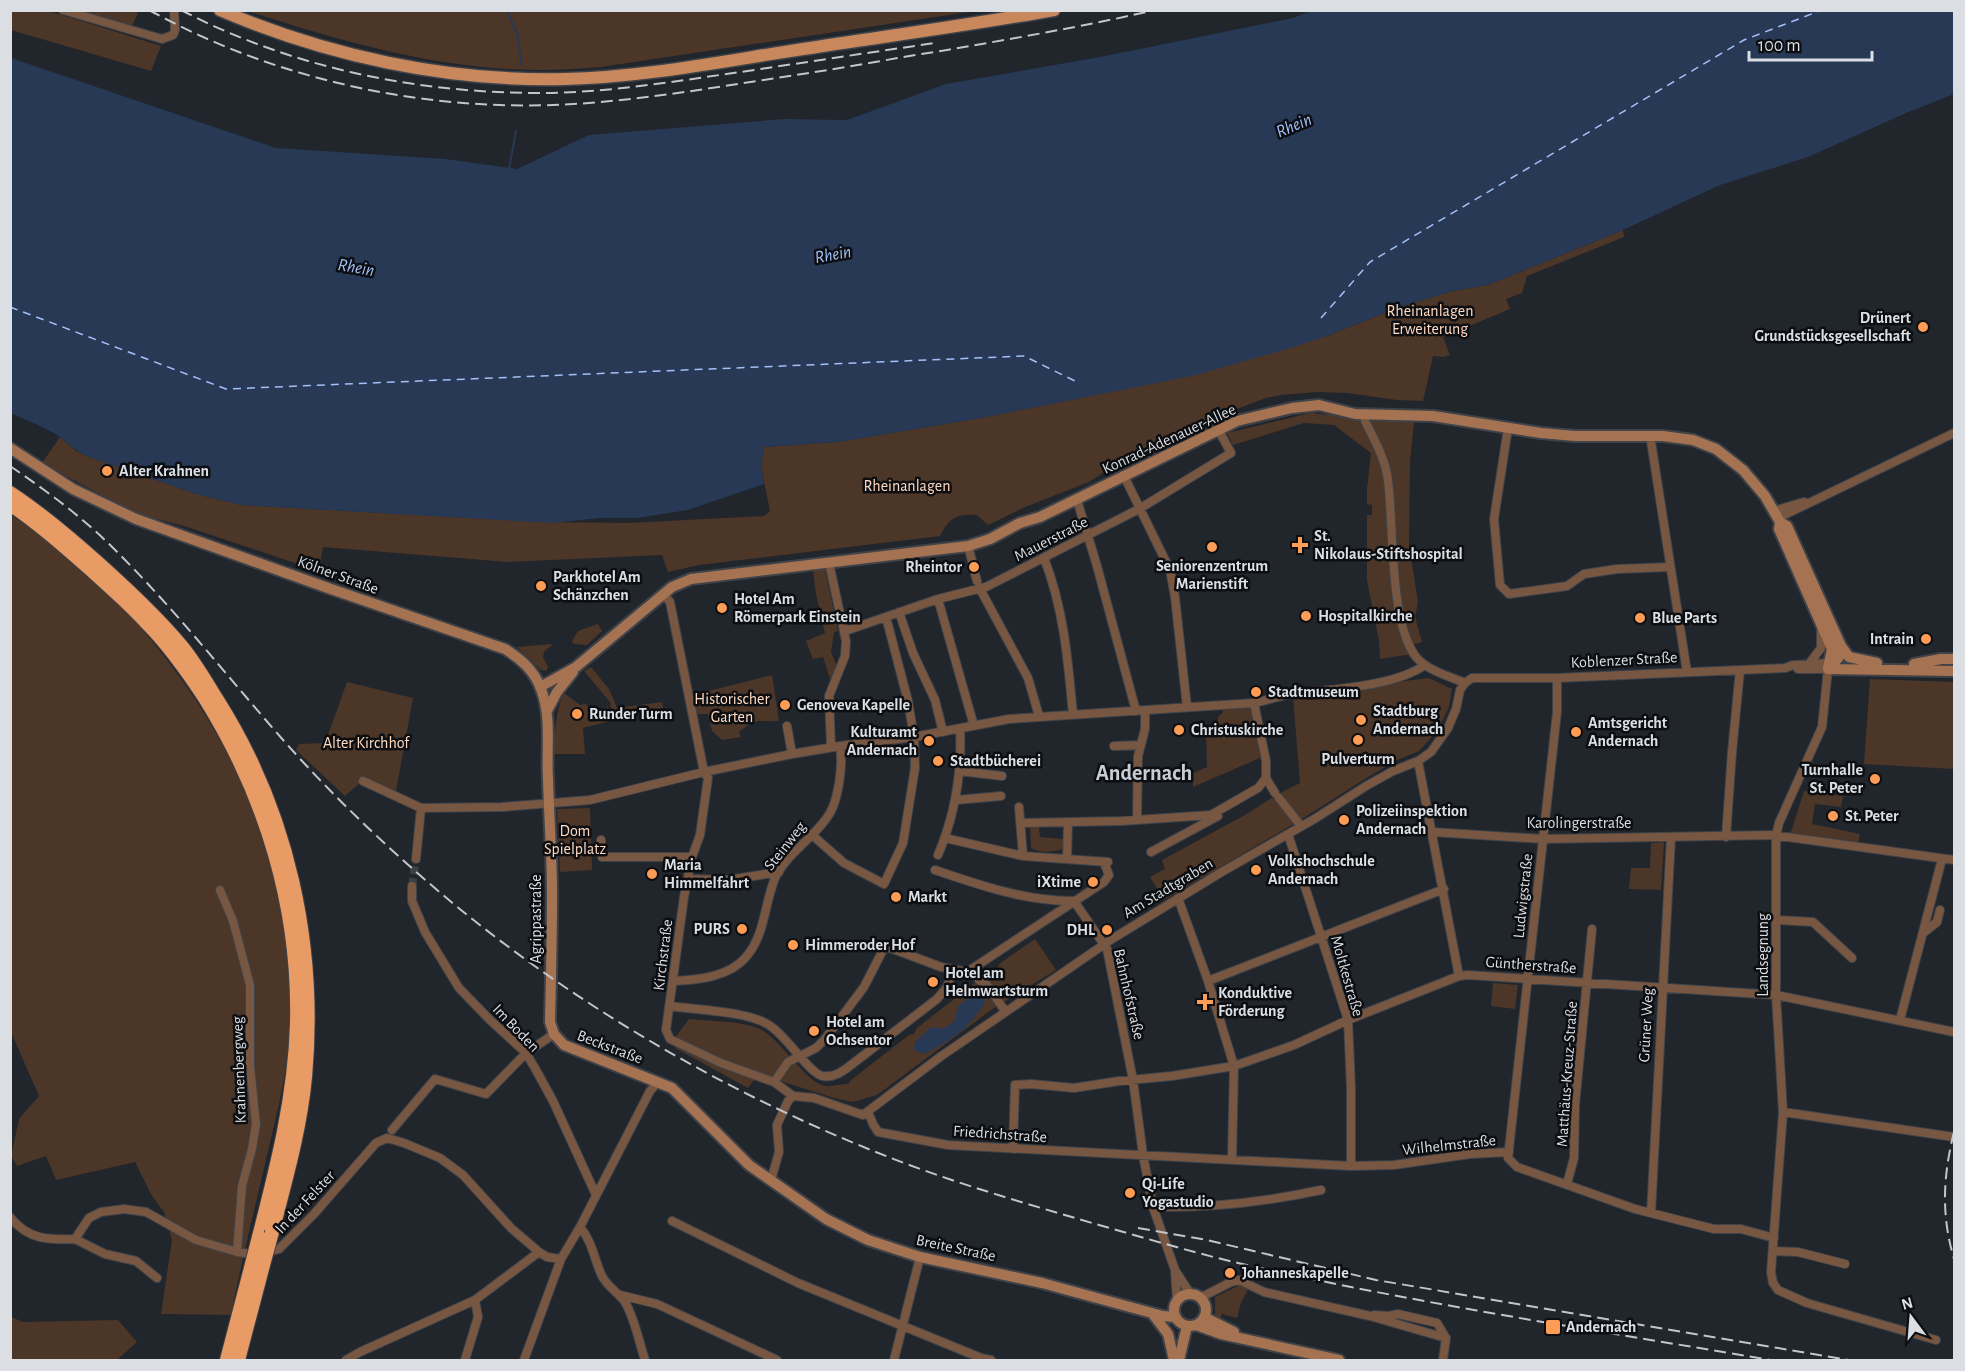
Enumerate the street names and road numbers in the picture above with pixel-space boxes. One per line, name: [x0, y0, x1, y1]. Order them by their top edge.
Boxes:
street label: Konrad-Adenauer-Allee: [1100, 401, 1238, 477]
street label: Mauerstraße: [1012, 514, 1090, 564]
street label: Kölner Straße: [295, 553, 381, 597]
street label: Koblenzer Straße: [1570, 649, 1678, 671]
street label: Karolingerstraße: [1527, 815, 1631, 831]
street label: Steinweg: [761, 818, 809, 873]
street label: Ludwigstraße: [1511, 853, 1535, 939]
street label: Am Stadtgraben: [1120, 855, 1216, 921]
street label: Agrippastraße: [528, 874, 544, 964]
street label: Landsegnung: [1755, 913, 1771, 997]
street label: Kirchstraße: [651, 918, 675, 992]
street label: Moltkestraße: [1328, 934, 1366, 1018]
street label: Bahnhofstraße: [1111, 947, 1147, 1041]
street label: Güntherstraße: [1485, 954, 1577, 976]
street label: Grüner Weg: [1636, 987, 1656, 1063]
street label: Matthäus-Kreuz-Straße: [1554, 1000, 1580, 1148]
street label: Im Boden: [489, 1001, 543, 1055]
street label: Krahnenbergweg: [229, 1016, 249, 1124]
street label: Beckstraße: [575, 1027, 645, 1067]
street label: Friedrichstraße: [952, 1123, 1048, 1145]
street label: Wilhelmstraße: [1401, 1132, 1497, 1158]
street label: In der Felster: [272, 1167, 339, 1237]
street label: Breite Straße: [915, 1232, 997, 1264]

